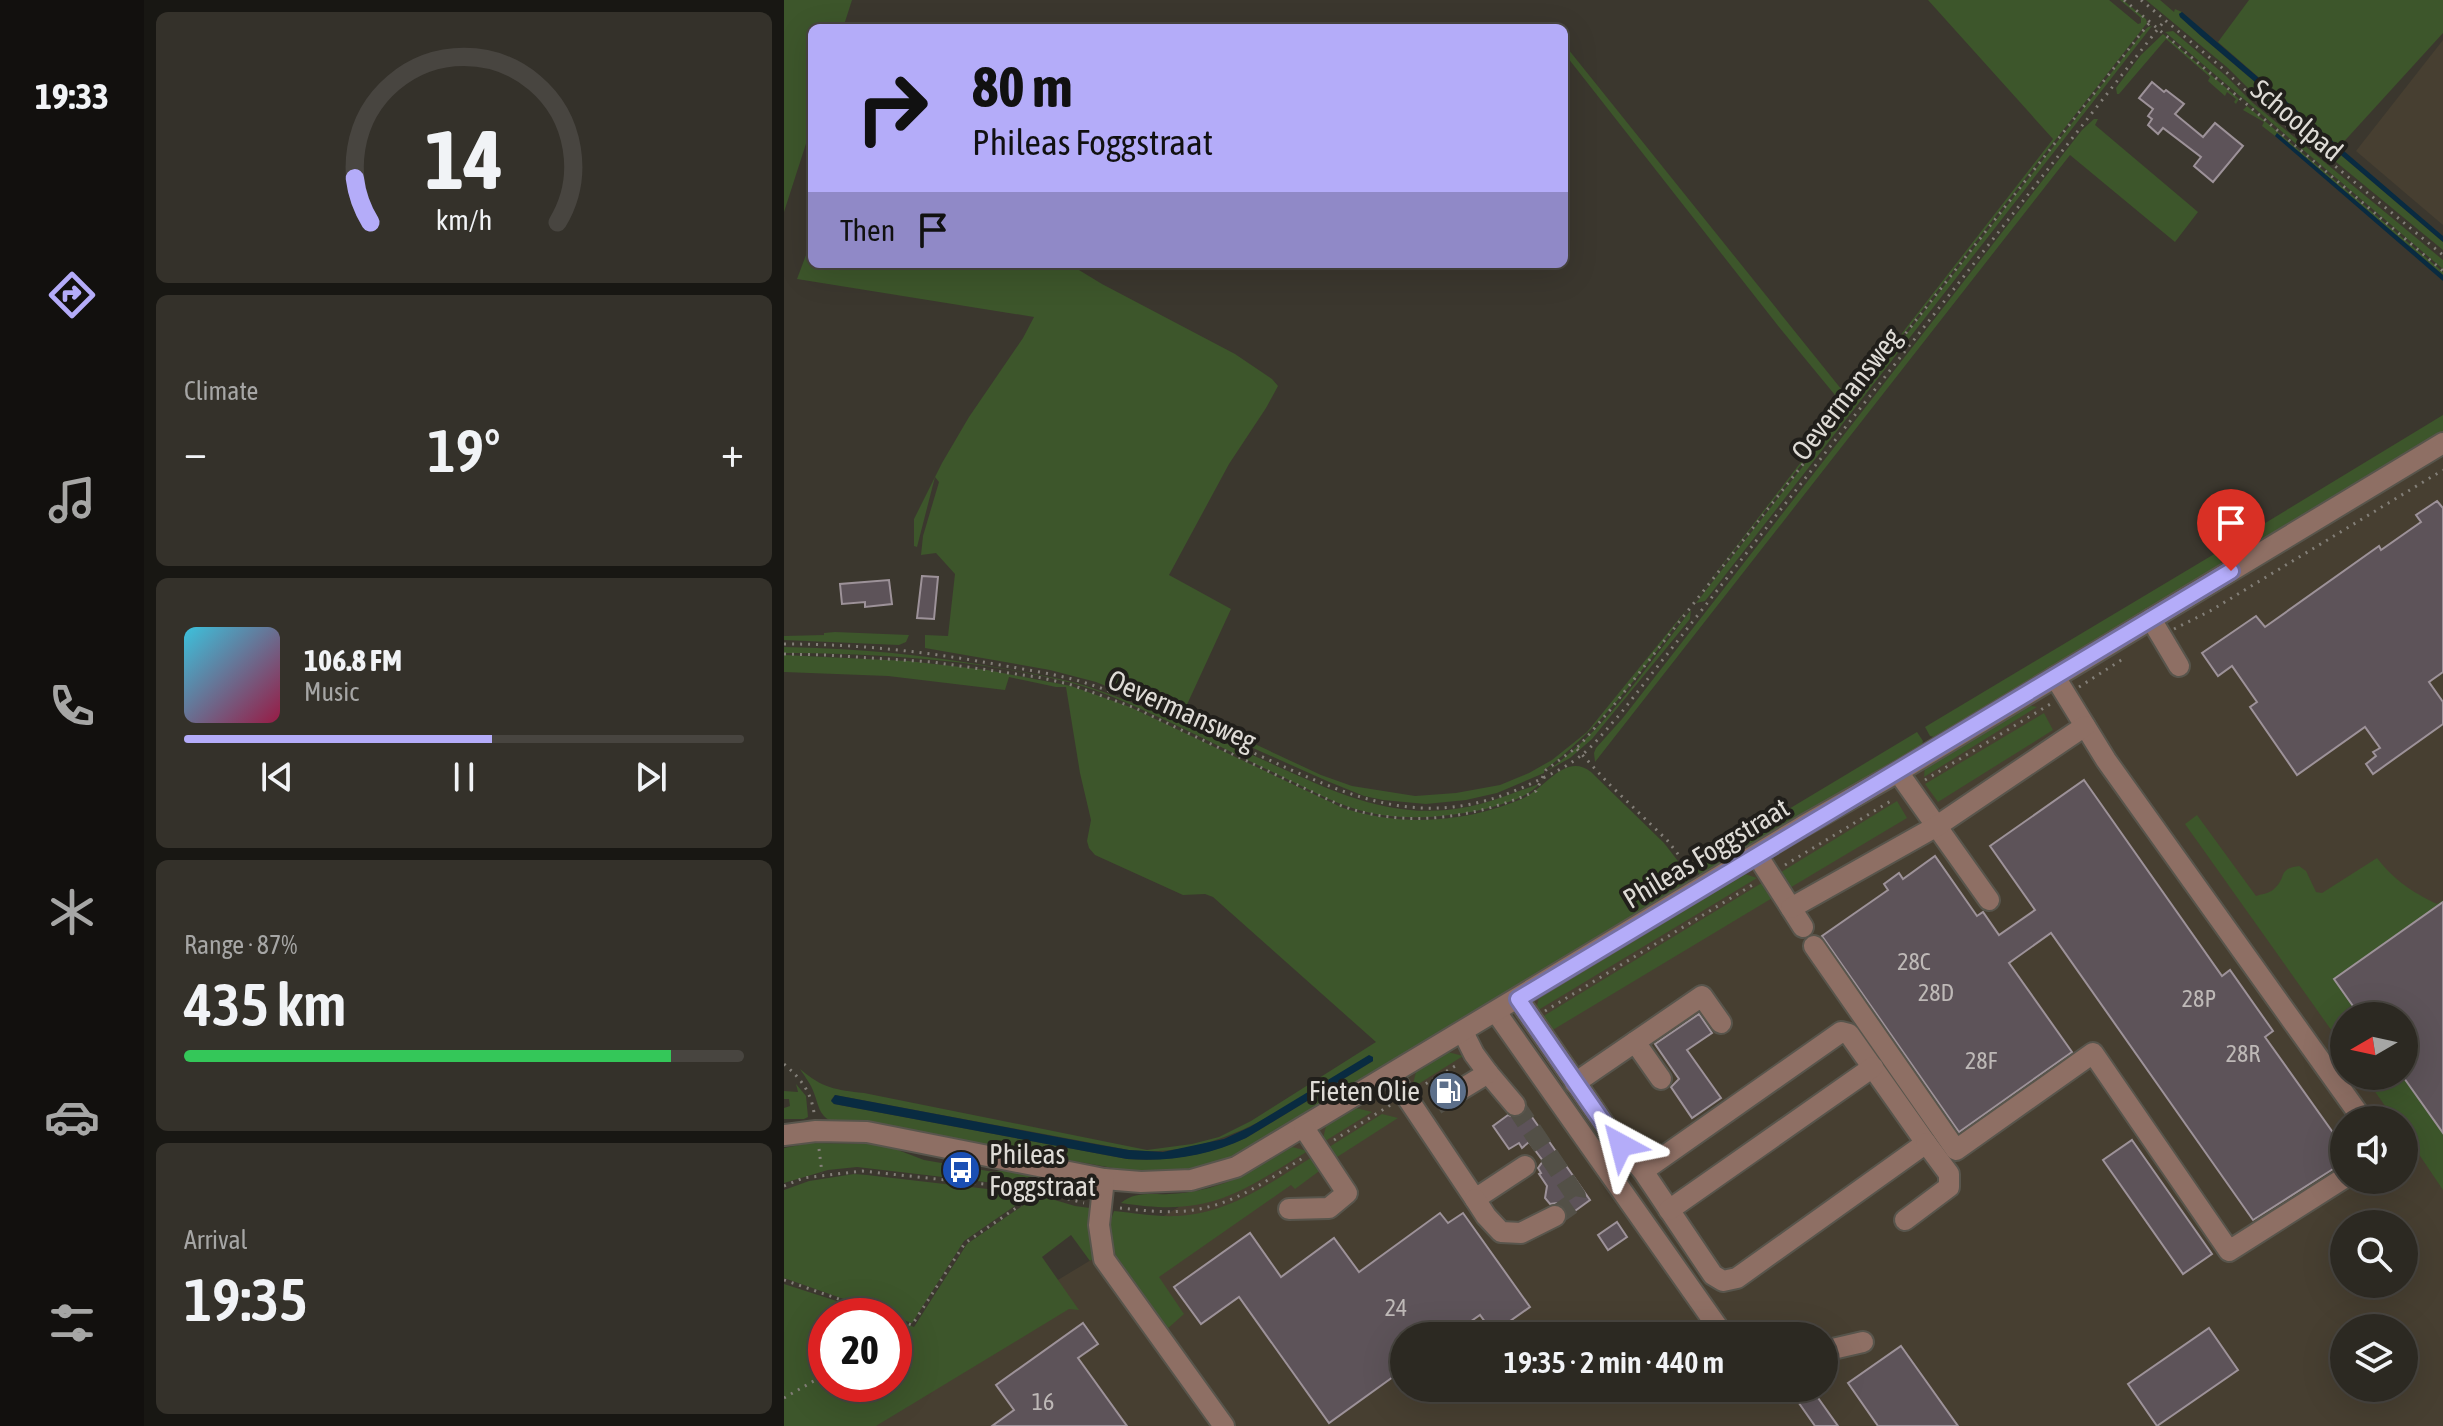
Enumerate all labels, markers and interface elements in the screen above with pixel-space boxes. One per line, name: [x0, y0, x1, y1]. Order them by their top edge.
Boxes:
text: 80 m: [972, 55, 1073, 119]
icon: right: [840, 56, 944, 160]
street label: Schoolpad: [2245, 73, 2349, 167]
text: 19:33: [35, 75, 109, 117]
text: 14: [425, 111, 503, 207]
text: Phileas Foggstraat: [972, 121, 1213, 163]
text: km/h: [436, 204, 492, 237]
icon: arrive: [911, 208, 955, 252]
text: Then: [840, 213, 895, 247]
icon: directions: [44, 267, 100, 323]
street label: Oevermansweg: [1784, 322, 1908, 466]
text: Climate: [184, 376, 258, 406]
text: 19°: [428, 416, 500, 485]
text: −: [184, 426, 207, 476]
text: +: [721, 426, 744, 476]
icon: music: [44, 472, 100, 528]
pin: [2197, 489, 2265, 571]
icon: arrive: [2209, 501, 2253, 545]
text: 106.8 FM: [304, 643, 402, 677]
street label: Oevermansweg: [1103, 663, 1261, 757]
text: Music: [304, 677, 359, 707]
icon: phone: [44, 678, 100, 734]
icon: previous: [255, 755, 299, 799]
icon: pause: [442, 755, 486, 799]
icon: next: [629, 755, 673, 799]
street label: Phileas Foggstraat: [1617, 791, 1795, 915]
icon: climate: [44, 884, 100, 940]
text: Range · 87%: [184, 930, 297, 960]
house number: 28C: [1897, 948, 1931, 975]
text: 435 km: [184, 970, 346, 1039]
house number: 28D: [1918, 979, 1954, 1006]
house number: 28P: [2182, 985, 2216, 1012]
north arrow: [2330, 1002, 2418, 1090]
map controls: [2330, 1002, 2418, 1402]
house number: 28R: [2226, 1040, 2260, 1067]
house number: 28F: [1965, 1047, 1997, 1074]
fuel station icon: Fieten Olie: [1427, 1070, 1469, 1112]
place label: Fieten Olie: [1309, 1075, 1420, 1107]
icon: car: [44, 1089, 100, 1145]
position arrow: [1579, 1103, 1663, 1187]
button: sound: [2330, 1106, 2418, 1194]
place label: Phileas Foggstraat: [989, 1138, 1096, 1202]
bus stop icon: Phileas Foggstraat: [940, 1149, 982, 1191]
button: search: [2330, 1210, 2418, 1298]
text: Arrival: [184, 1225, 248, 1255]
text: 19:35: [184, 1265, 307, 1334]
house number: 24: [1385, 1294, 1407, 1321]
icon: filters: [44, 1295, 100, 1351]
speed limit sign: 20: [808, 1298, 912, 1402]
button: layers: [2330, 1314, 2418, 1402]
text: 19:35 · 2 min · 440 m: [1504, 1345, 1724, 1379]
house number: 16: [1032, 1388, 1054, 1415]

